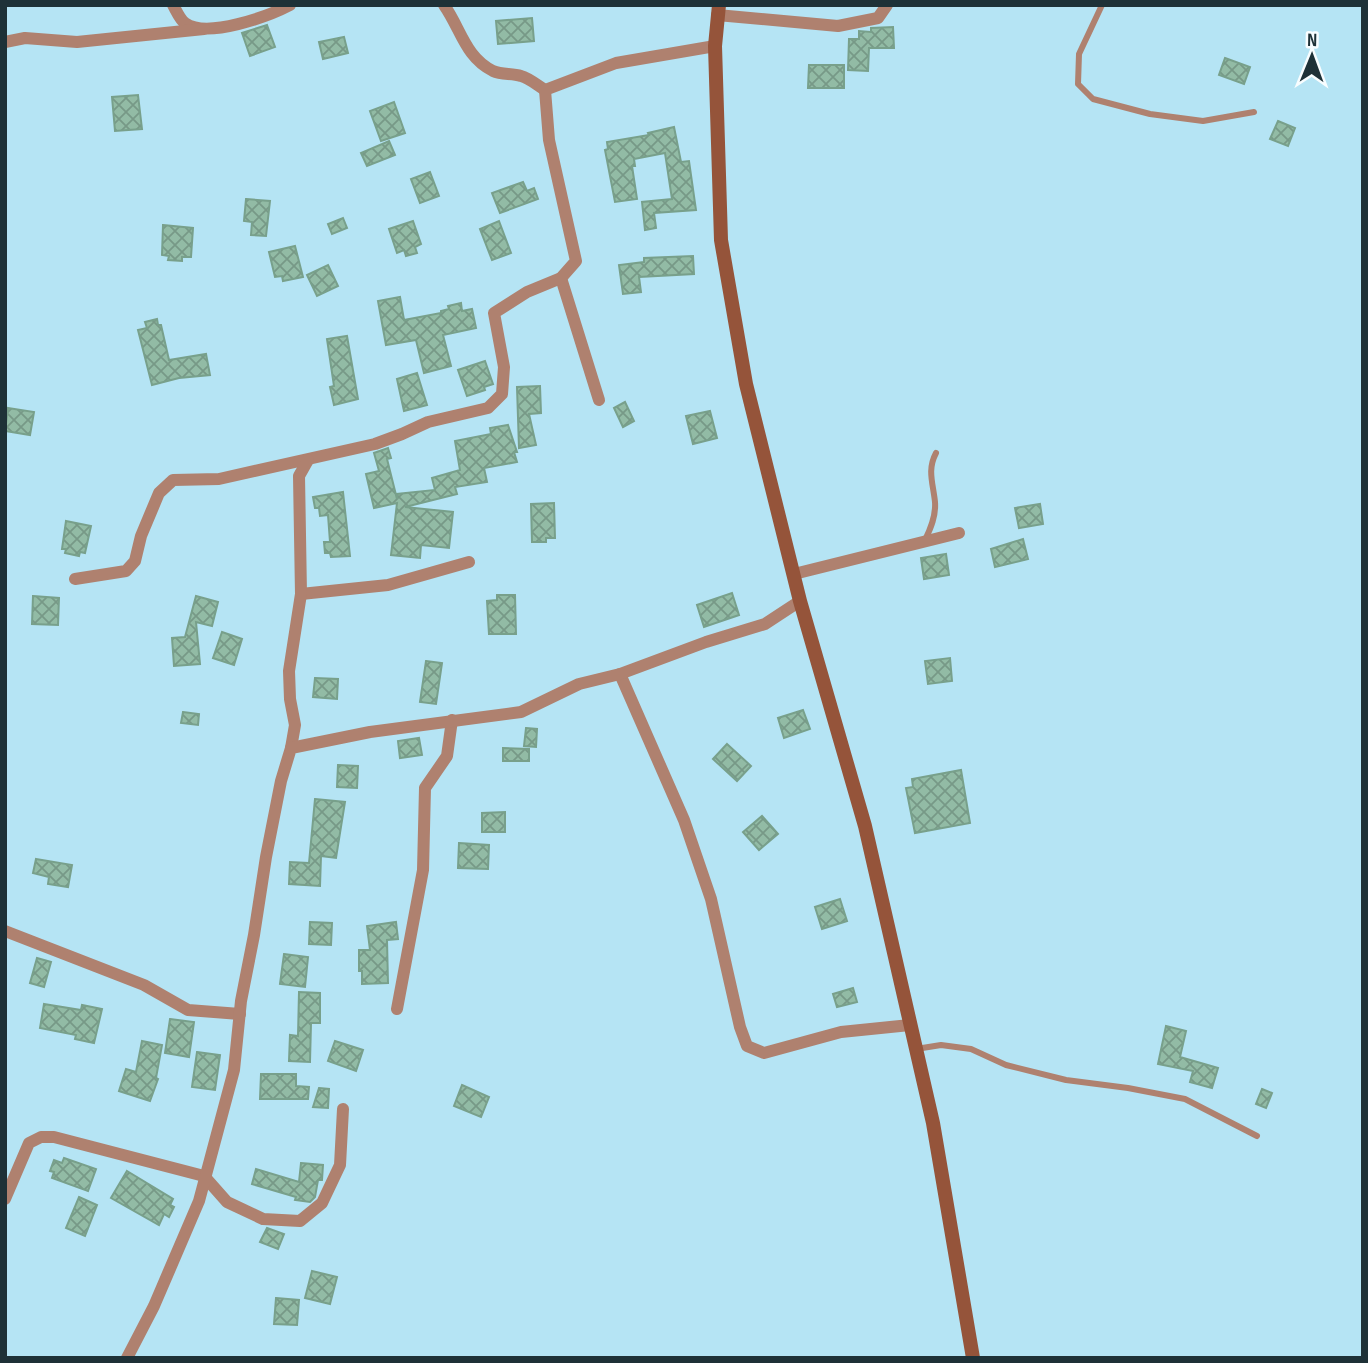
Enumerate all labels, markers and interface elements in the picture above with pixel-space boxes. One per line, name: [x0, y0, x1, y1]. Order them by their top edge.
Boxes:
north arrow: [1277, 21, 1347, 91]
text: N: [1307, 29, 1318, 52]

